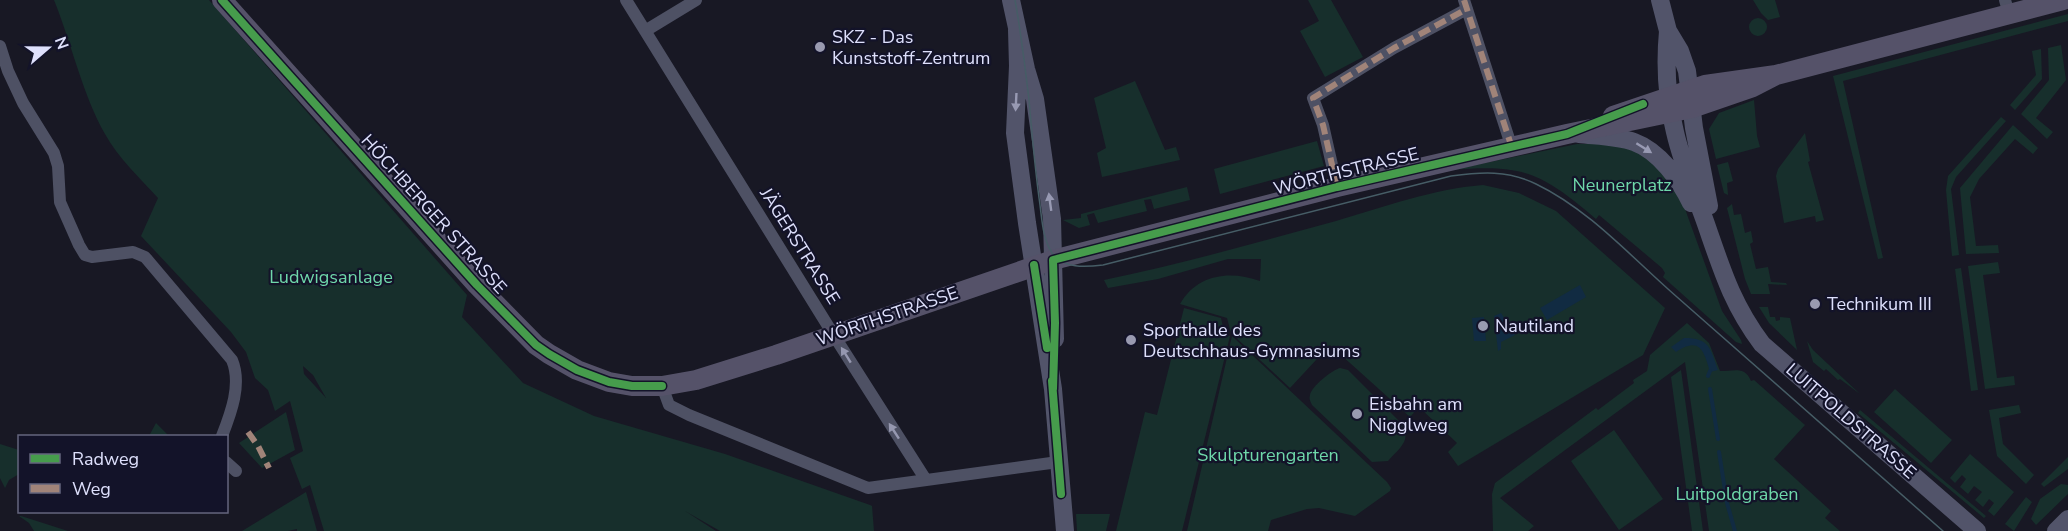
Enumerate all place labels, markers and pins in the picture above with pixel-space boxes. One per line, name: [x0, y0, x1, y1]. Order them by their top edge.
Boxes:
place label: SKZ - Das Kunststoff-Zentrum: [832, 25, 991, 70]
marker: SKZ - Das Kunststoff-Zentrum: [813, 40, 827, 54]
place label: Technikum III: [1827, 292, 1932, 316]
marker: Technikum III: [1808, 297, 1822, 311]
place label: Nautiland: [1495, 314, 1574, 338]
place label: Sporthalle des Deutschhaus-Gymnasiums: [1143, 318, 1360, 363]
marker: Nautiland: [1476, 319, 1490, 333]
marker: Sporthalle des Deutschhaus-Gymnasiums: [1124, 333, 1138, 347]
place label: Eisbahn am Nigglweg: [1369, 392, 1462, 437]
marker: Eisbahn am Nigglweg: [1350, 407, 1364, 421]

